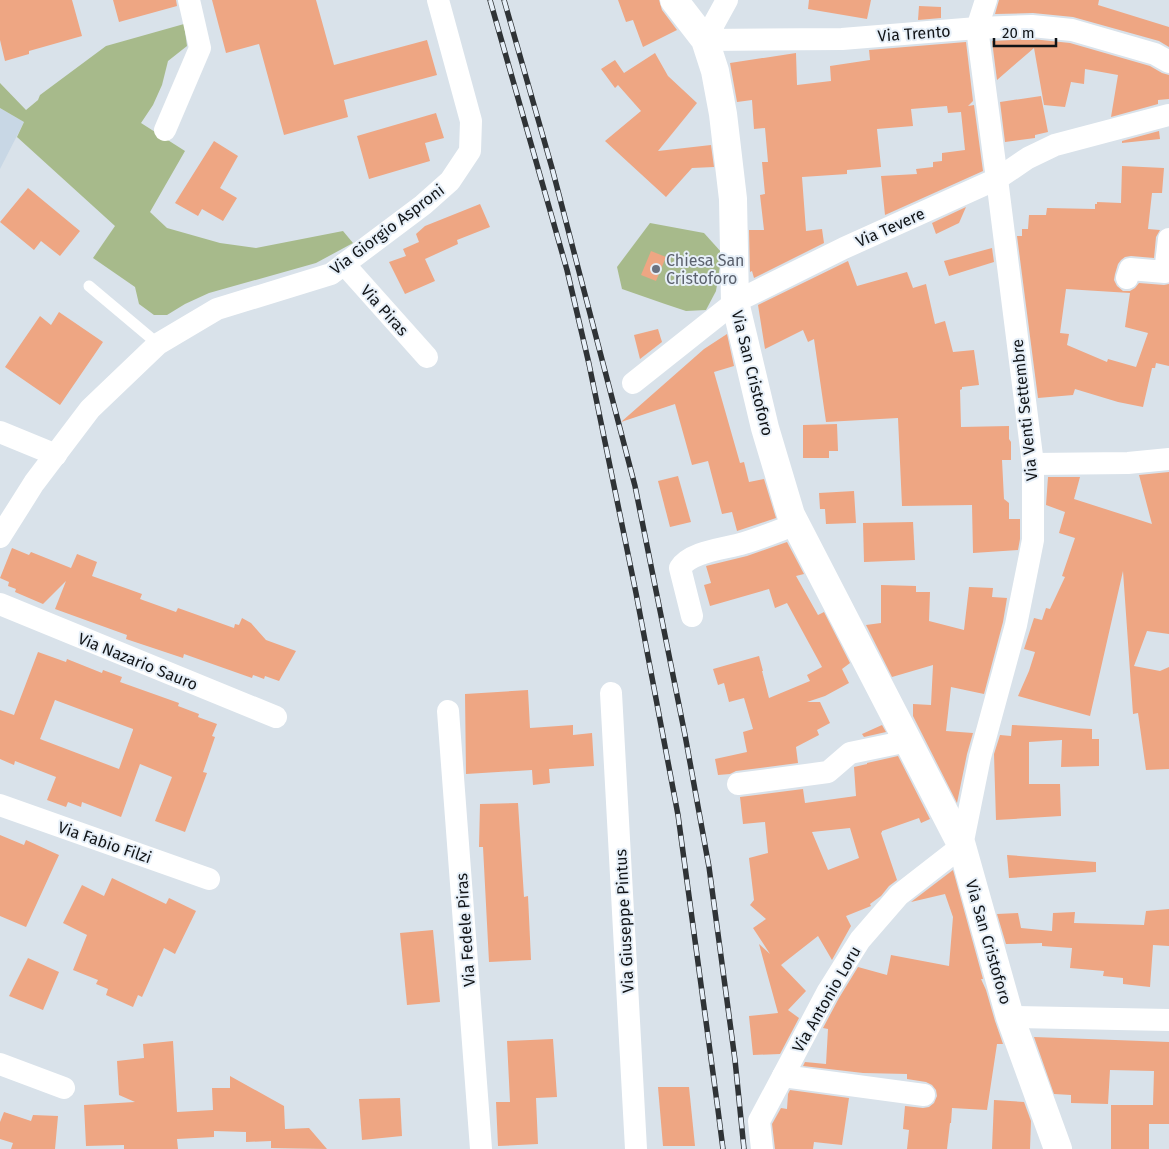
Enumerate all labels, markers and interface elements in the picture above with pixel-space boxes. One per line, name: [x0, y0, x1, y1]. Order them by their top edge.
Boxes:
scale bar: [994, 15, 1056, 47]
street label: Via Trento: [877, 21, 951, 46]
text: 20 m: [1002, 24, 1035, 42]
street label: Via Giorgio Asproni: [327, 180, 448, 278]
street label: Via Tevere: [853, 204, 928, 251]
place label: Chiesa San Cristoforo: [666, 251, 744, 288]
marker: Chiesa San Cristoforo: [650, 263, 662, 275]
street label: Via Piras: [357, 281, 412, 340]
street label: Via San Cristoforo: [728, 308, 777, 438]
street label: Via Venti Settembre: [1008, 338, 1041, 482]
street label: Via Nazario Sauro: [75, 629, 200, 694]
street label: Via Fabio Filzi: [56, 818, 154, 867]
street label: Via Giuseppe Pintus: [611, 848, 638, 993]
street label: Via Fedele Piras: [452, 873, 479, 987]
street label: Via San Cristoforo: [962, 878, 1015, 1007]
street label: Via Antonio Loru: [788, 943, 865, 1056]

